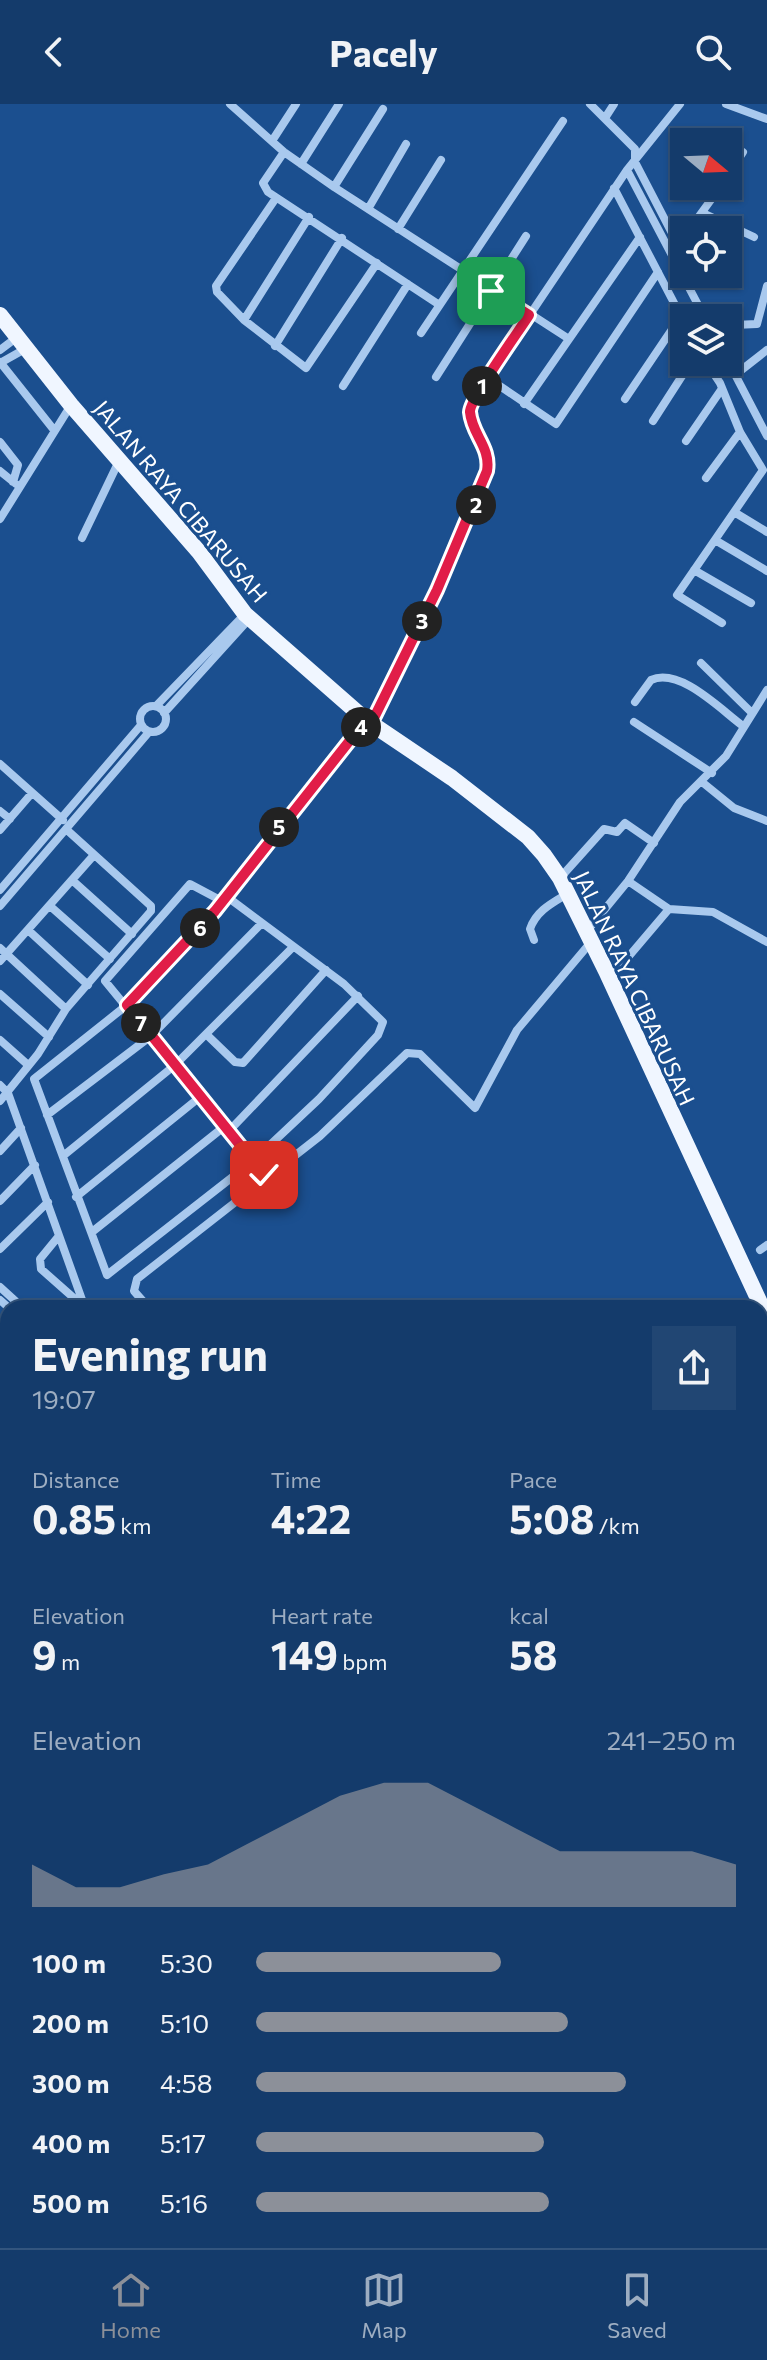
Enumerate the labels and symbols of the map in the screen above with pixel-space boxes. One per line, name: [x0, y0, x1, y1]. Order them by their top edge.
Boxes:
north arrow: [670, 128, 742, 200]
pin: [457, 257, 525, 325]
pin: 1: [462, 366, 502, 406]
street label: JALAN RAYA CIBARUSAH: [89, 394, 273, 608]
pin: 2: [456, 485, 496, 525]
pin: 3: [402, 601, 442, 641]
pin: 4: [341, 707, 381, 747]
pin: 5: [259, 807, 299, 847]
street label: JALAN RAYA CIBARUSAH: [569, 867, 701, 1109]
pin: 6: [180, 908, 220, 948]
pin: 7: [121, 1003, 161, 1043]
pin: [230, 1141, 298, 1209]

